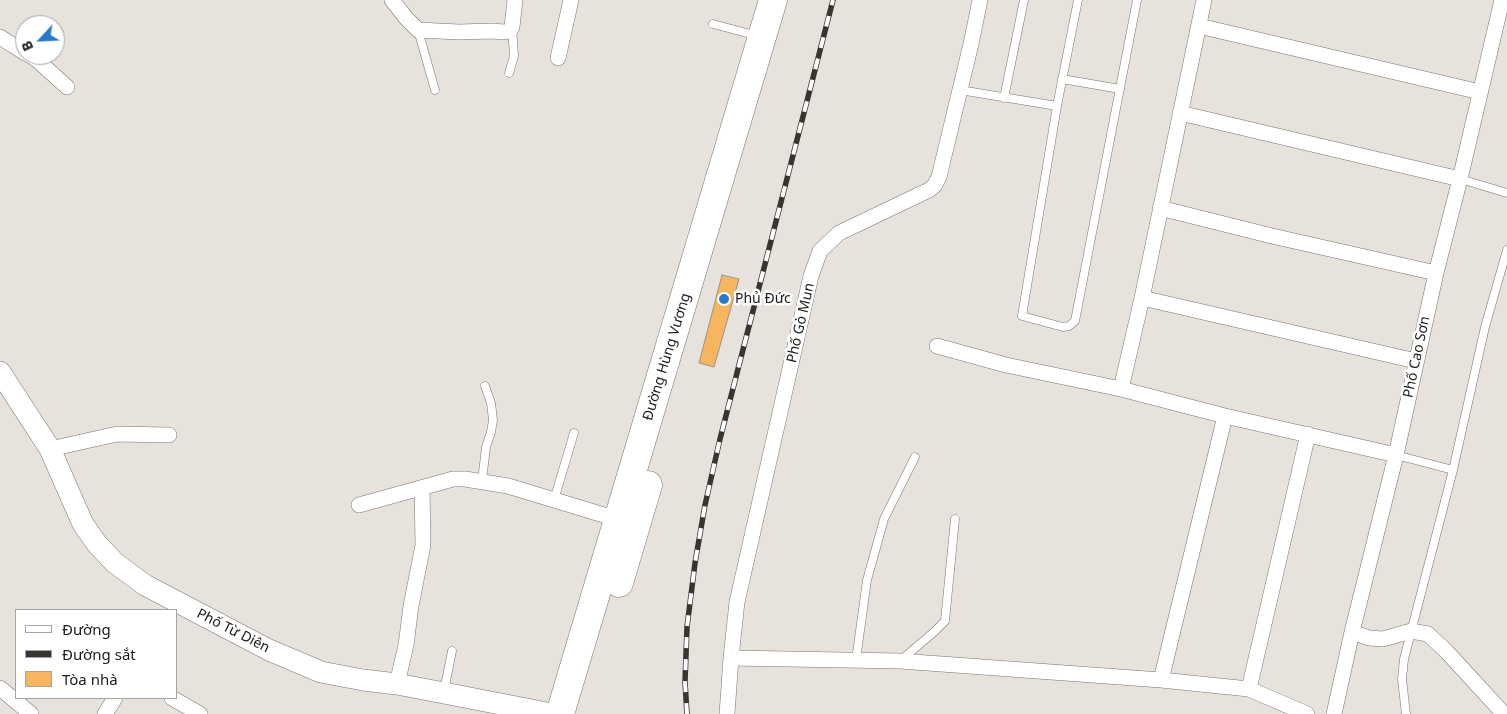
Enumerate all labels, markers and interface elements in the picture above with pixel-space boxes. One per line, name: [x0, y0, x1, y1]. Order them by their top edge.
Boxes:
north arrow: [15, 15, 65, 65]
text: B: [16, 38, 37, 54]
street label: Phố Gò Mun: [784, 281, 818, 365]
street label: Đường Hùng Vương: [640, 291, 694, 423]
place label: Phủ Đức: [735, 291, 791, 307]
marker: Phủ Đức: [717, 292, 731, 306]
street label: Phố Cao Sơn: [1400, 315, 1434, 399]
street label: Phố Từ Diên: [194, 605, 272, 657]
legend: [15, 609, 178, 699]
text: Đường: [62, 619, 111, 639]
text: Đường sắt: [62, 644, 136, 664]
text: Tòa nhà: [62, 669, 118, 689]

